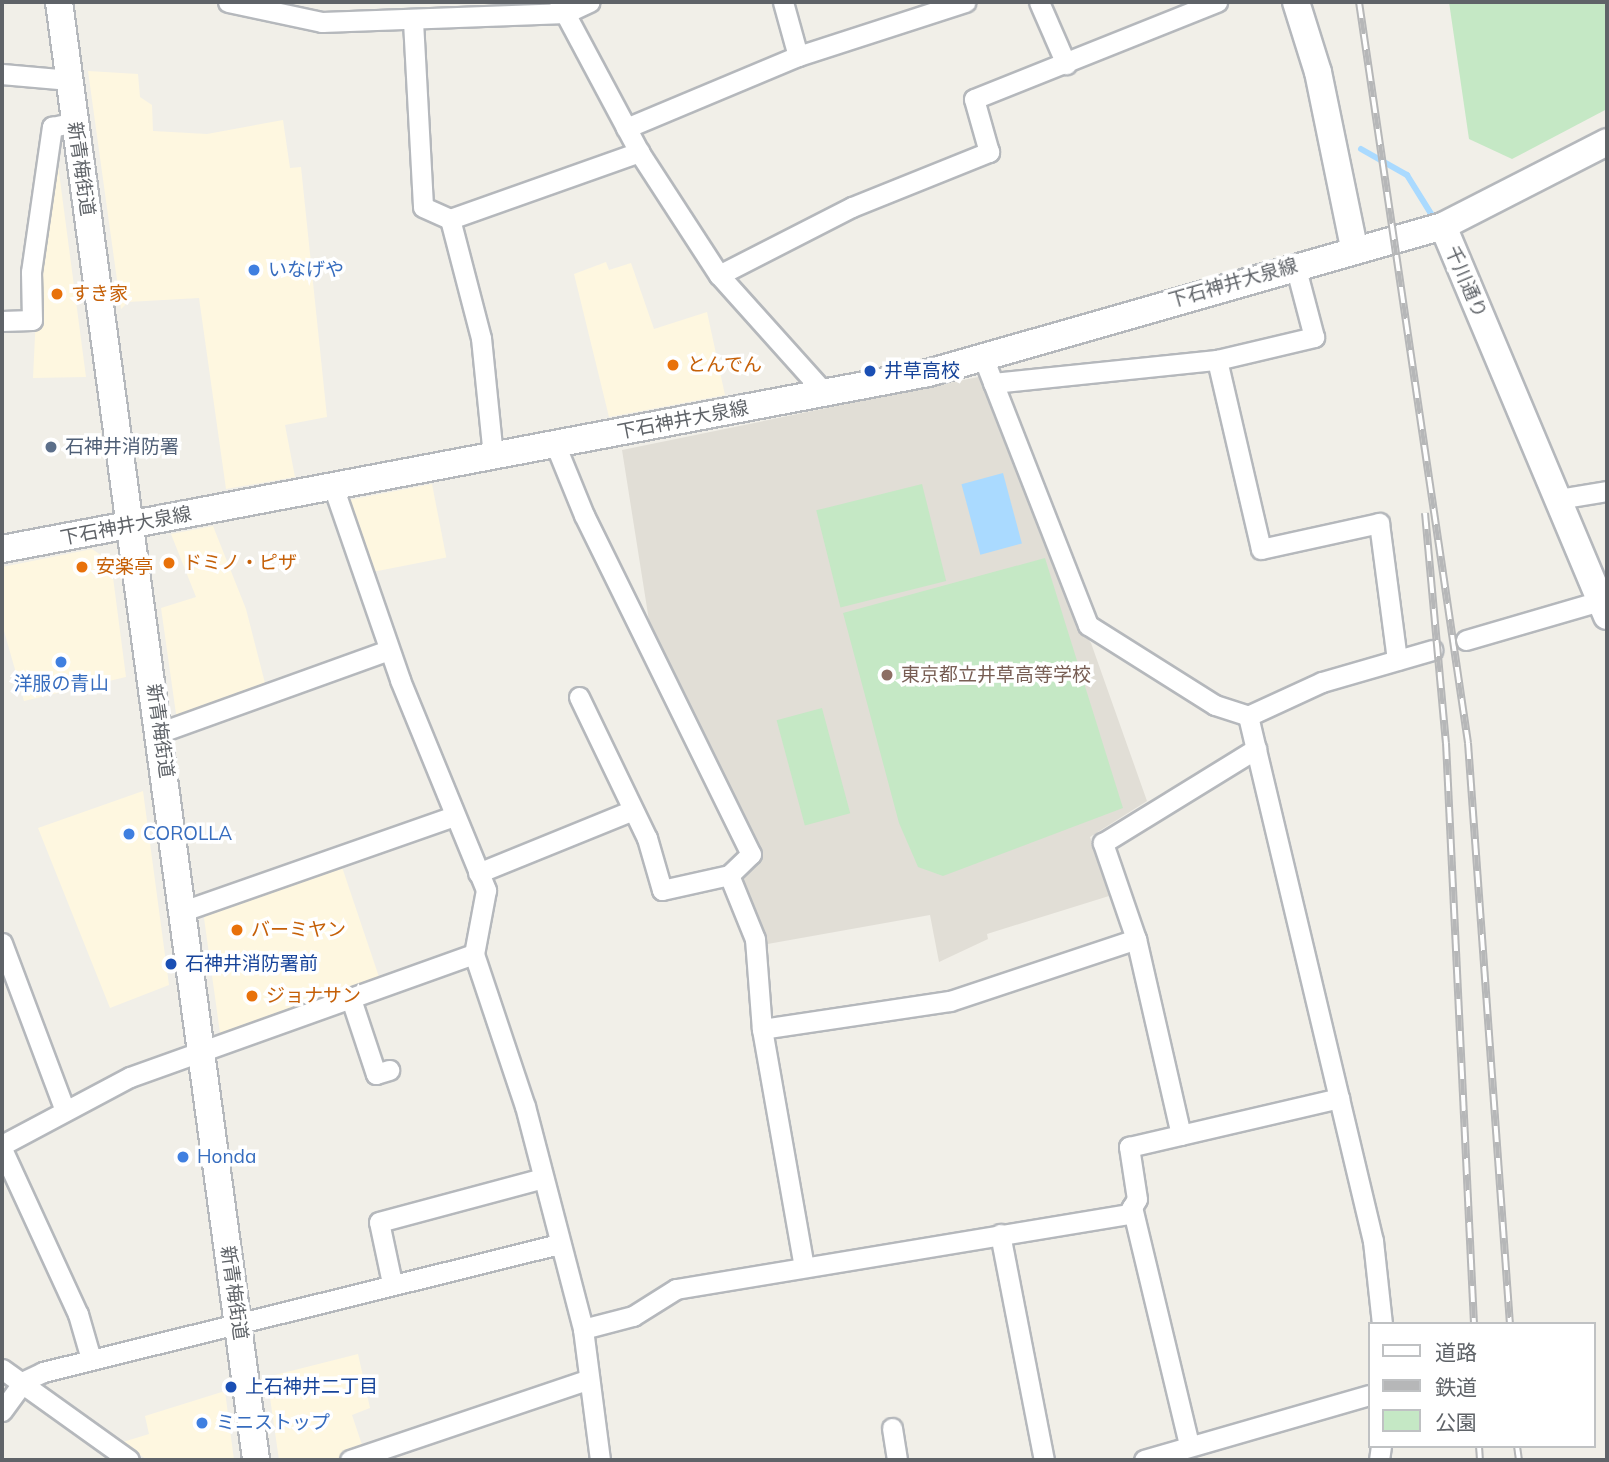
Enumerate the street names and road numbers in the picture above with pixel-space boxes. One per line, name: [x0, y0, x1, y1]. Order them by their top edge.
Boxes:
street label: 新青梅街道: [63, 120, 99, 218]
street label: 千川通り: [1441, 243, 1491, 321]
street label: 下石神井大泉線: [1166, 254, 1300, 312]
street label: 下石神井大泉線: [616, 396, 750, 444]
street label: 下石神井大泉線: [59, 502, 193, 550]
street label: 新青梅街道: [142, 682, 178, 780]
street label: 新青梅街道: [216, 1244, 252, 1342]

